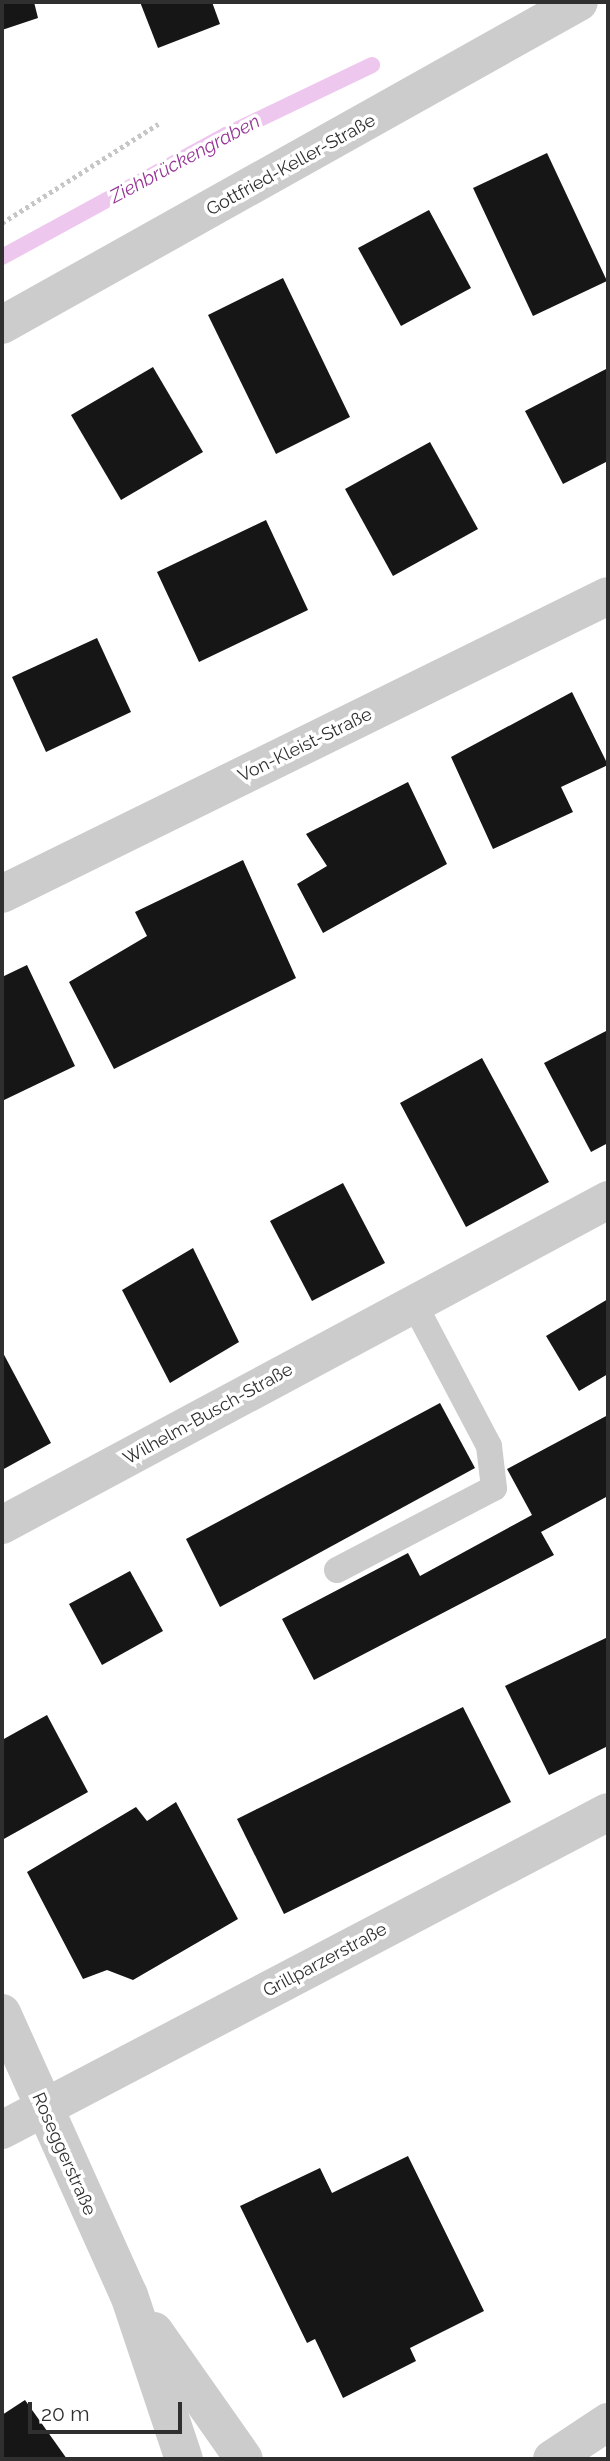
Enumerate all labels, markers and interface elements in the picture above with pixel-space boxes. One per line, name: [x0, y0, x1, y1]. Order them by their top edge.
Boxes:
water label: Ziehbrückengraben: [106, 110, 264, 208]
street label: Gottfried-Keller-Straße: [203, 110, 379, 220]
street label: Von-Kleist-Straße: [234, 703, 376, 787]
street label: Wilhelm-Busch-Straße: [119, 1358, 297, 1470]
street label: Grillparzerstraße: [259, 1918, 391, 2002]
street label: Roseggerstraße: [27, 2089, 101, 2219]
scale bar: [32, 2388, 186, 2432]
text: 20 m: [41, 2401, 89, 2426]

